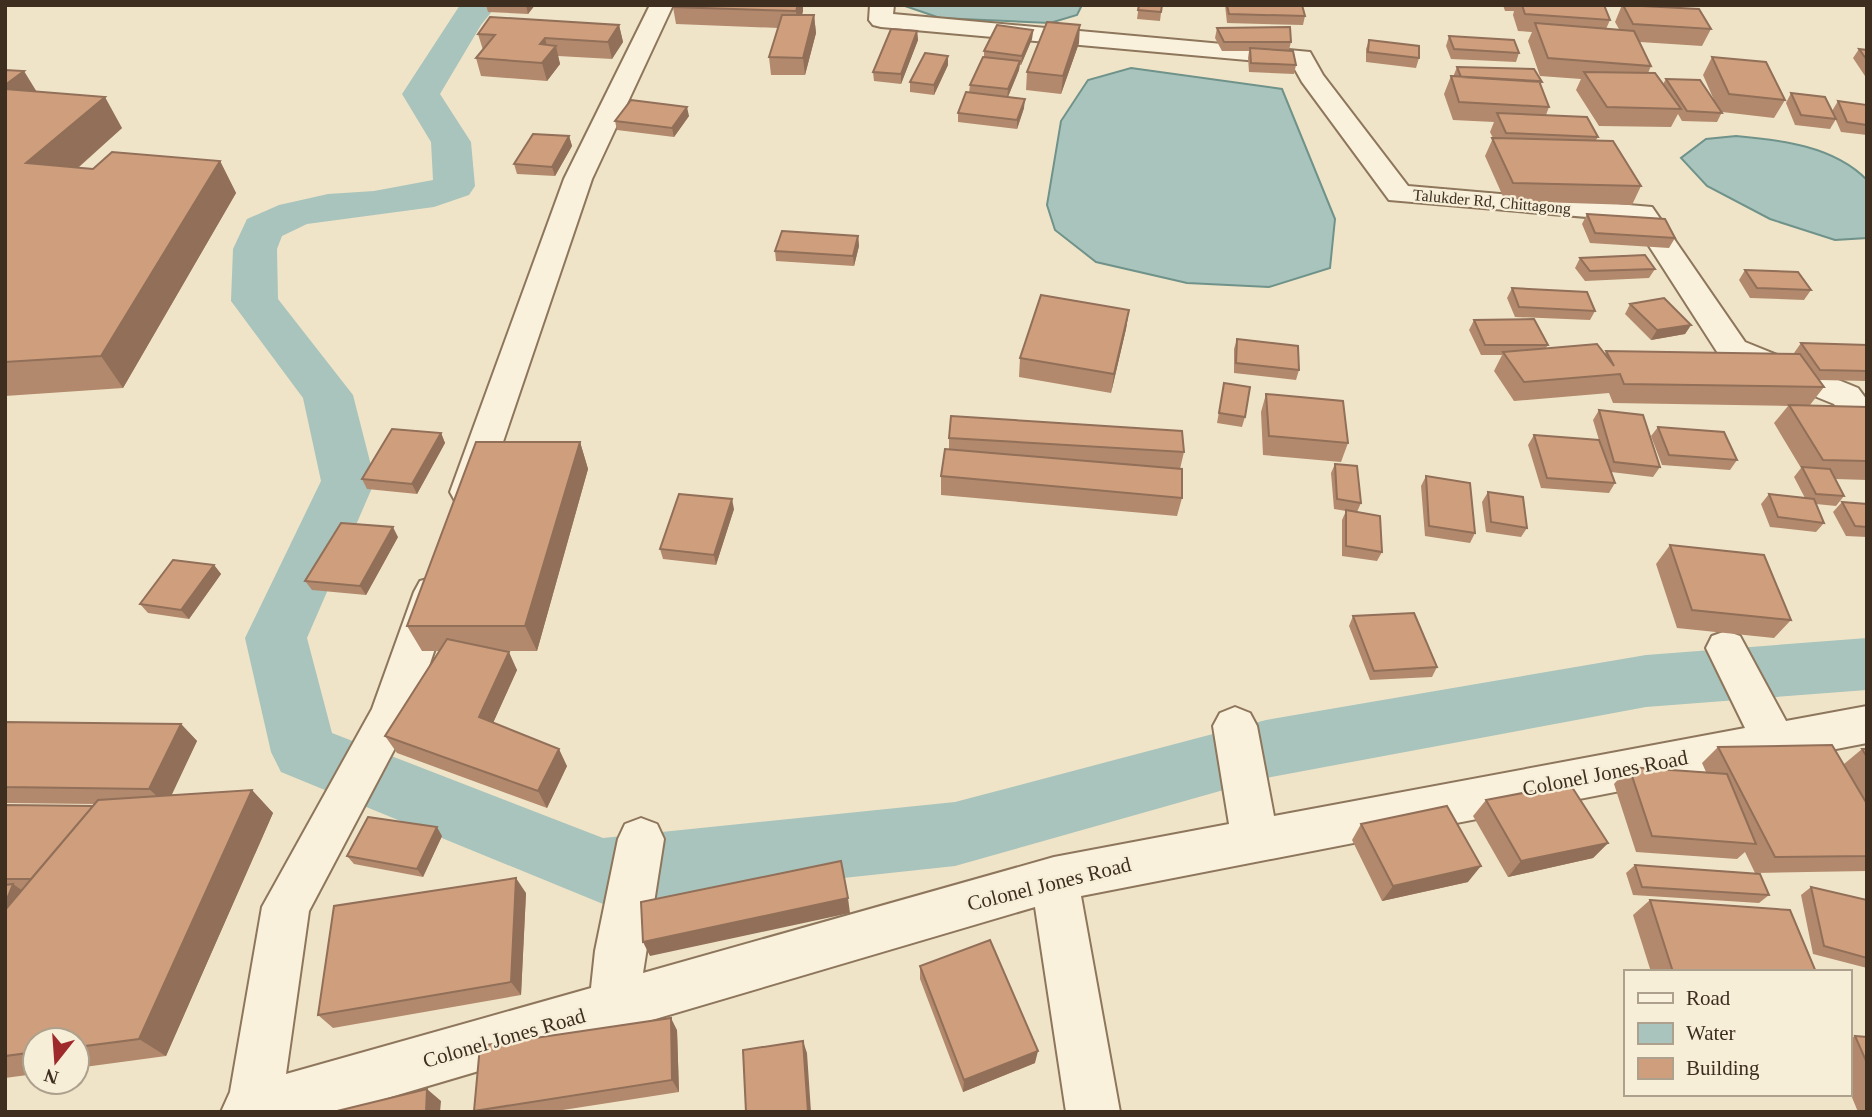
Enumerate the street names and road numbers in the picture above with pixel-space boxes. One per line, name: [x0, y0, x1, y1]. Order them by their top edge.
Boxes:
street label: Talukder Rd, Chittagong: [1412, 186, 1572, 218]
street label: Colonel Jones Road: [1520, 745, 1690, 801]
street label: Colonel Jones Road: [965, 852, 1134, 916]
street label: Colonel Jones Road: [420, 1003, 589, 1073]

